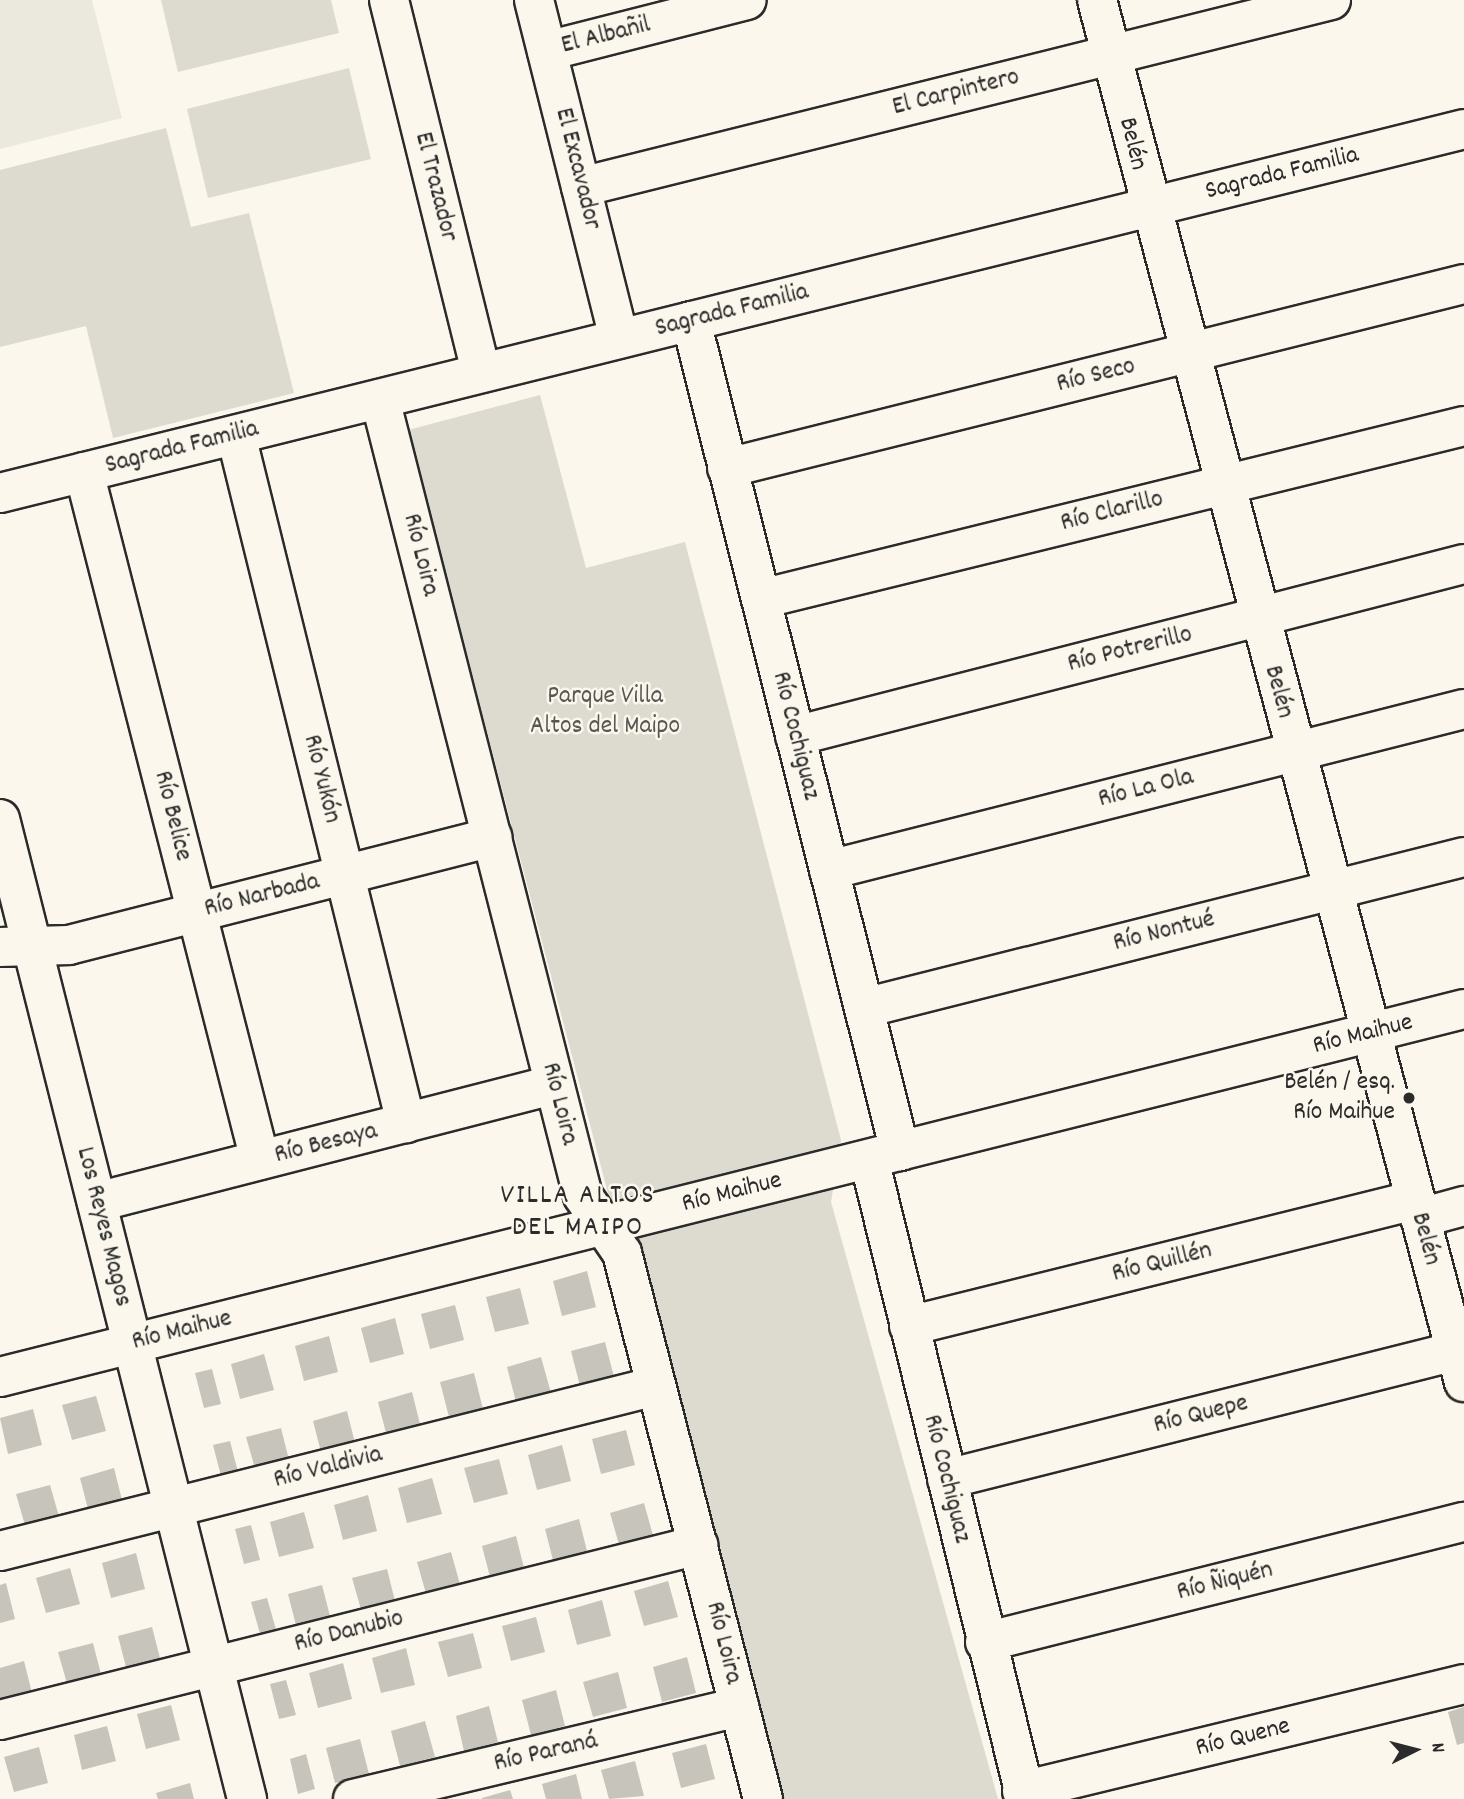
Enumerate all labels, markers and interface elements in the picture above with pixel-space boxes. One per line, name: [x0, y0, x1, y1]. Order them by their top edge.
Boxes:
street label: El Albañil: [558, 10, 654, 62]
street label: El Carpintero: [889, 62, 1023, 124]
street label: El Excavador: [547, 105, 607, 233]
street label: Belén: [1110, 114, 1154, 174]
street label: El Trazador: [406, 129, 464, 245]
street label: Sagrada Familia: [1202, 140, 1362, 208]
street label: Sagrada Familia: [652, 277, 812, 345]
street label: Río Seco: [1053, 351, 1139, 401]
street label: Sagrada Familia: [102, 414, 262, 482]
street label: Río Clarillo: [1058, 484, 1166, 540]
street label: Río Loira: [395, 511, 445, 599]
street label: Río Potrerillo: [1064, 619, 1196, 681]
street label: Belén: [1256, 662, 1300, 722]
street label: Río Cochiguaz: [764, 669, 826, 803]
park label: Parque Villa Altos del Maipo: [530, 681, 680, 742]
street label: Río Yukón: [295, 732, 347, 826]
street label: Río La Ola: [1095, 762, 1197, 816]
street label: Río Belice: [146, 768, 198, 864]
street label: Río Narbada: [201, 867, 323, 925]
street label: Río Nontué: [1110, 904, 1218, 960]
street label: Río Maihue: [1310, 1008, 1416, 1062]
street label: Río Loira: [534, 1060, 584, 1148]
place label: Belén / esq. Río Maihue: [1284, 1067, 1395, 1128]
marker: Belén / esq. Río Maihue: [1401, 1090, 1417, 1106]
street label: Río Besaya: [271, 1116, 381, 1172]
street label: Los Reyes Magos: [68, 1144, 138, 1310]
street label: Río Maihue: [679, 1166, 785, 1220]
district label: VILLA ALTOS DEL MAIPO: [502, 1180, 654, 1246]
street label: Belén: [1403, 1209, 1447, 1269]
street label: Río Quillén: [1109, 1236, 1215, 1290]
street label: Río Maihue: [129, 1304, 235, 1358]
street label: Río Quepe: [1151, 1388, 1251, 1442]
street label: Río Cochiguaz: [915, 1412, 977, 1546]
street label: Río Valdivia: [271, 1439, 385, 1497]
street label: Río Ñiquén: [1174, 1555, 1276, 1609]
street label: Río Loira: [698, 1599, 748, 1687]
street label: Río Danubio: [291, 1603, 407, 1661]
street label: Río Quene: [1193, 1711, 1293, 1765]
north arrow: [1380, 1715, 1450, 1785]
street label: Río Paraná: [491, 1726, 601, 1780]
text: N: [1422, 1742, 1450, 1754]

